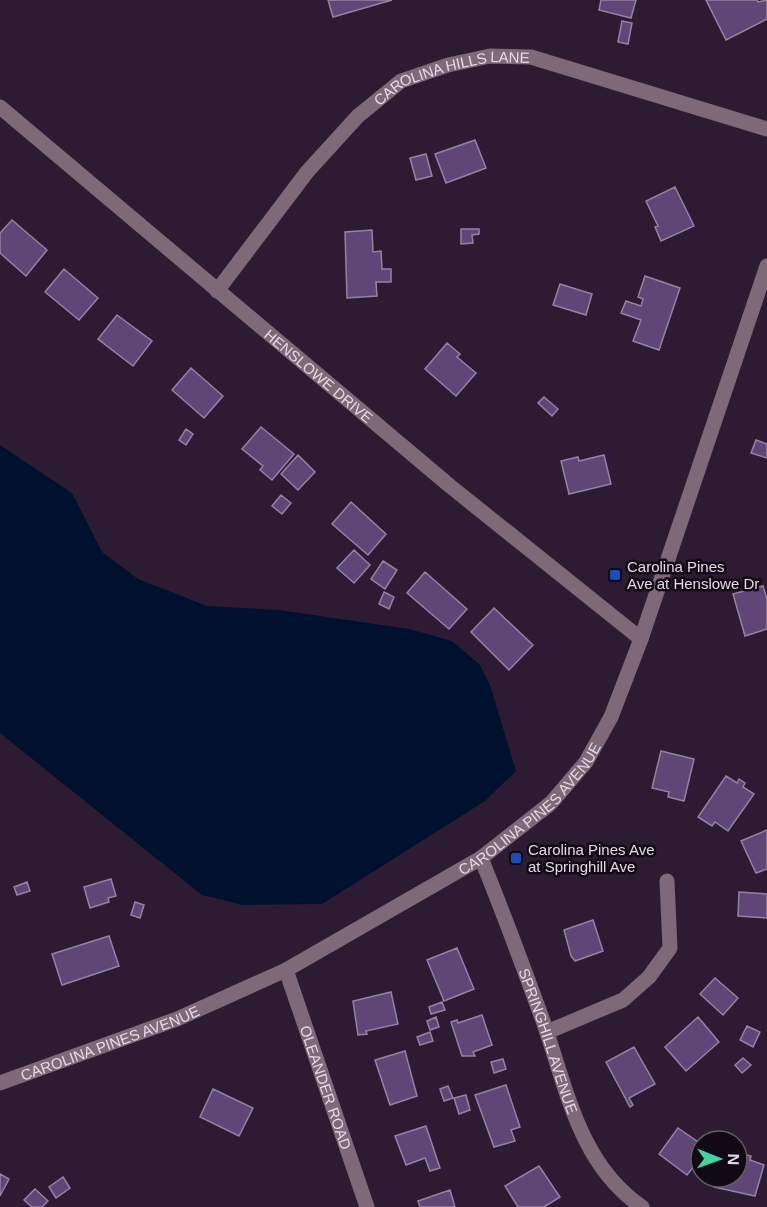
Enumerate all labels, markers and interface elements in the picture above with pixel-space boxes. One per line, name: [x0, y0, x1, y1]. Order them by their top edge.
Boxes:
street label: CAROLINA HILLS LANE: [370, 48, 530, 108]
street label: HENSLOWE DRIVE: [261, 325, 376, 426]
place label: Carolina Pines Ave at Henslowe Dr: [627, 558, 759, 592]
marker: Carolina Pines Ave at Henslowe Dr: [608, 568, 622, 582]
street label: CAROLINA PINES AVENUE: [455, 739, 604, 878]
place label: Carolina Pines Ave at Springhill Ave: [528, 841, 654, 875]
marker: Carolina Pines Ave at Springhill Ave: [509, 851, 523, 865]
street label: SPRINGHILL AVENUE: [516, 966, 582, 1116]
street label: CAROLINA PINES AVENUE: [18, 1002, 202, 1083]
street label: OLEANDER ROAD: [297, 1023, 355, 1152]
north arrow: [689, 1129, 749, 1189]
text: N: [725, 1153, 742, 1165]

